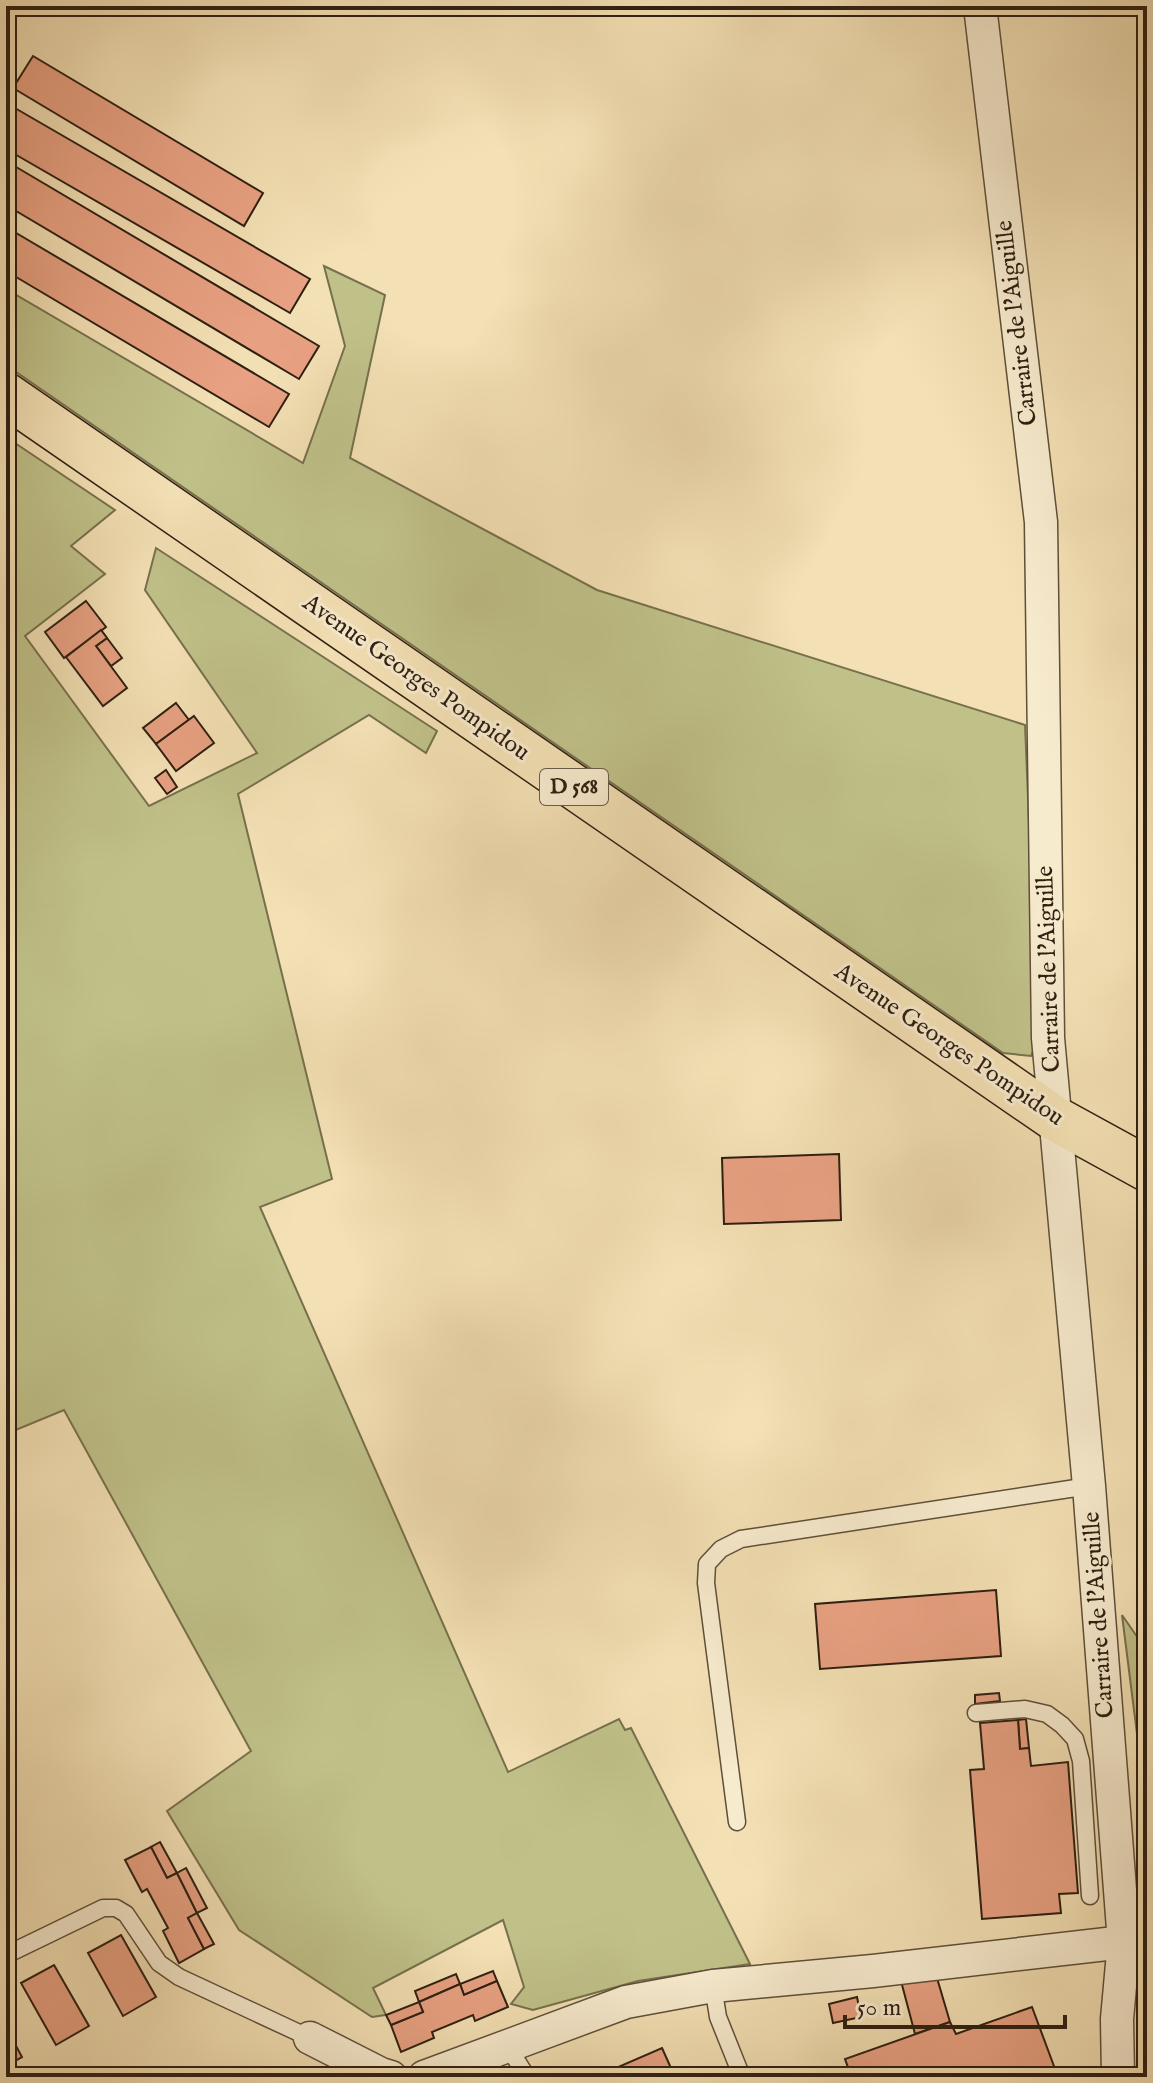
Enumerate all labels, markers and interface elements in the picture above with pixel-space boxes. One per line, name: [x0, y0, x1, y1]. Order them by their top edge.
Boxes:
street label: Carraire de l'Aiguille: [989, 218, 1045, 428]
street label: Avenue Georges Pompidou: [296, 587, 536, 768]
road number: D 568: [540, 769, 608, 805]
street label: Carraire de l'Aiguille: [1030, 865, 1068, 1073]
street label: Avenue Georges Pompidou: [827, 956, 1070, 1133]
street label: Carraire de l'Aiguille: [1076, 1511, 1122, 1719]
scale bar: [845, 1979, 1065, 2029]
text: 50 m: [857, 1993, 901, 2024]

